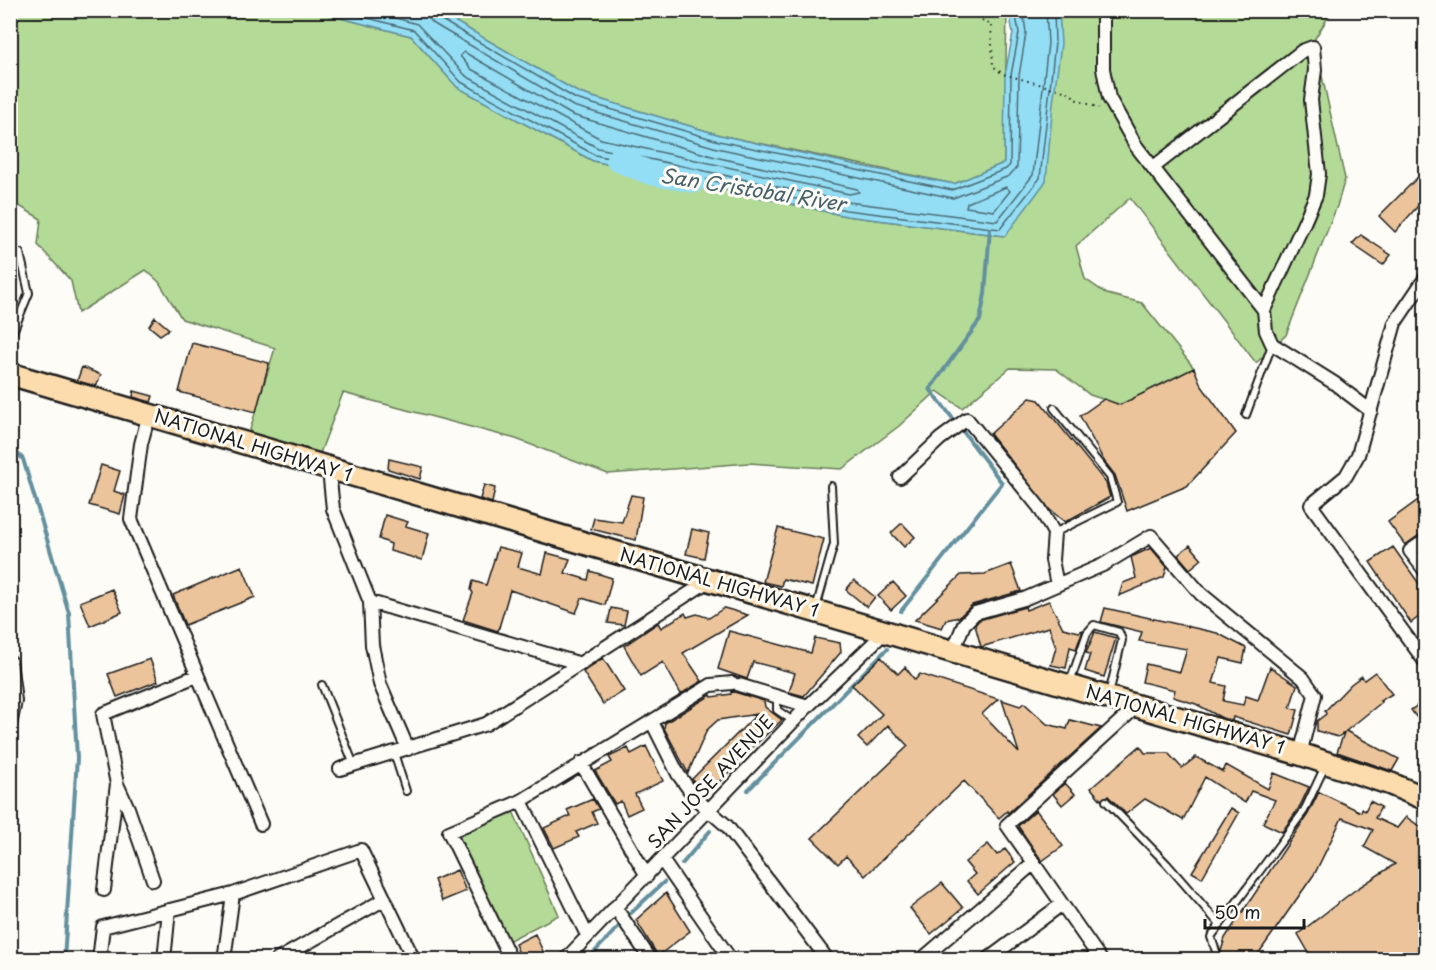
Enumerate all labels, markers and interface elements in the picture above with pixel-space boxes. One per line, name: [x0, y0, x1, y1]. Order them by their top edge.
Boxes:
water label: San Cristobal River: [659, 160, 851, 219]
street label: NATIONAL HIGHWAY 1: [151, 402, 356, 488]
street label: NATIONAL HIGHWAY 1: [617, 540, 822, 623]
street label: NATIONAL HIGHWAY 1: [1083, 677, 1288, 760]
street label: SAN JOSE AVENUE: [641, 708, 779, 854]
scale bar: [1205, 892, 1304, 930]
text: 50 m: [1214, 898, 1261, 925]

